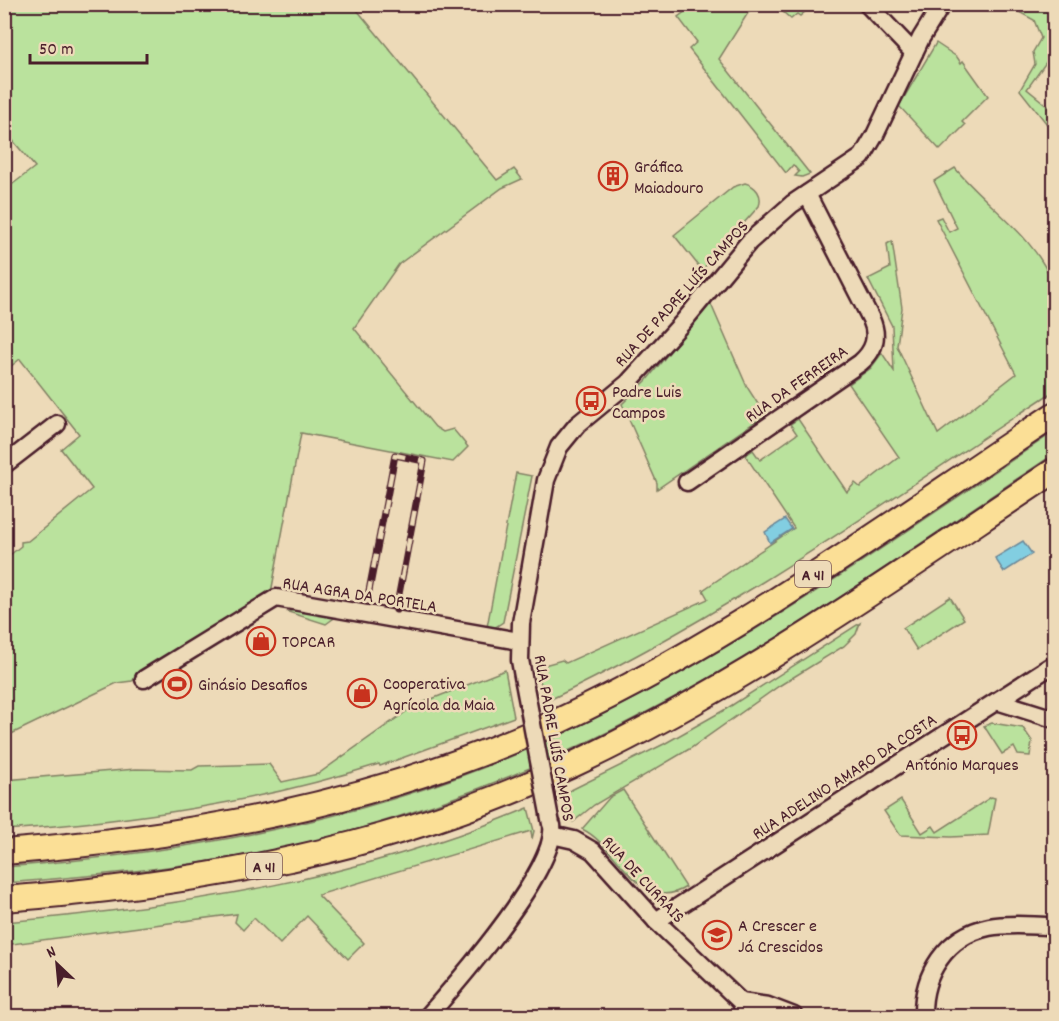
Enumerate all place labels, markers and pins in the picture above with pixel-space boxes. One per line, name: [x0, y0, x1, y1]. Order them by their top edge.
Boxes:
place label: Gráfica Maiadouro: [634, 156, 704, 202]
building icon: Gráfica Maiadouro: [597, 160, 629, 192]
place label: Padre Luis Campos: [612, 381, 682, 427]
bus stop icon: Padre Luis Campos: [575, 385, 607, 417]
shop icon: TOPCAR: [245, 625, 277, 657]
place label: TOPCAR: [282, 631, 335, 656]
sports icon: Ginásio Desafios: [161, 668, 193, 700]
place label: Cooperativa Agrícola da Maia: [383, 673, 495, 719]
place label: Ginásio Desafios: [198, 674, 308, 699]
shop icon: Cooperativa Agrícola da Maia: [346, 677, 378, 709]
bus stop icon: António Marques: [946, 719, 978, 751]
place label: António Marques: [905, 754, 1019, 779]
place label: A Crescer e Já Crescidos: [738, 915, 823, 961]
school or university icon: A Crescer e Já Crescidos: [701, 919, 733, 951]

